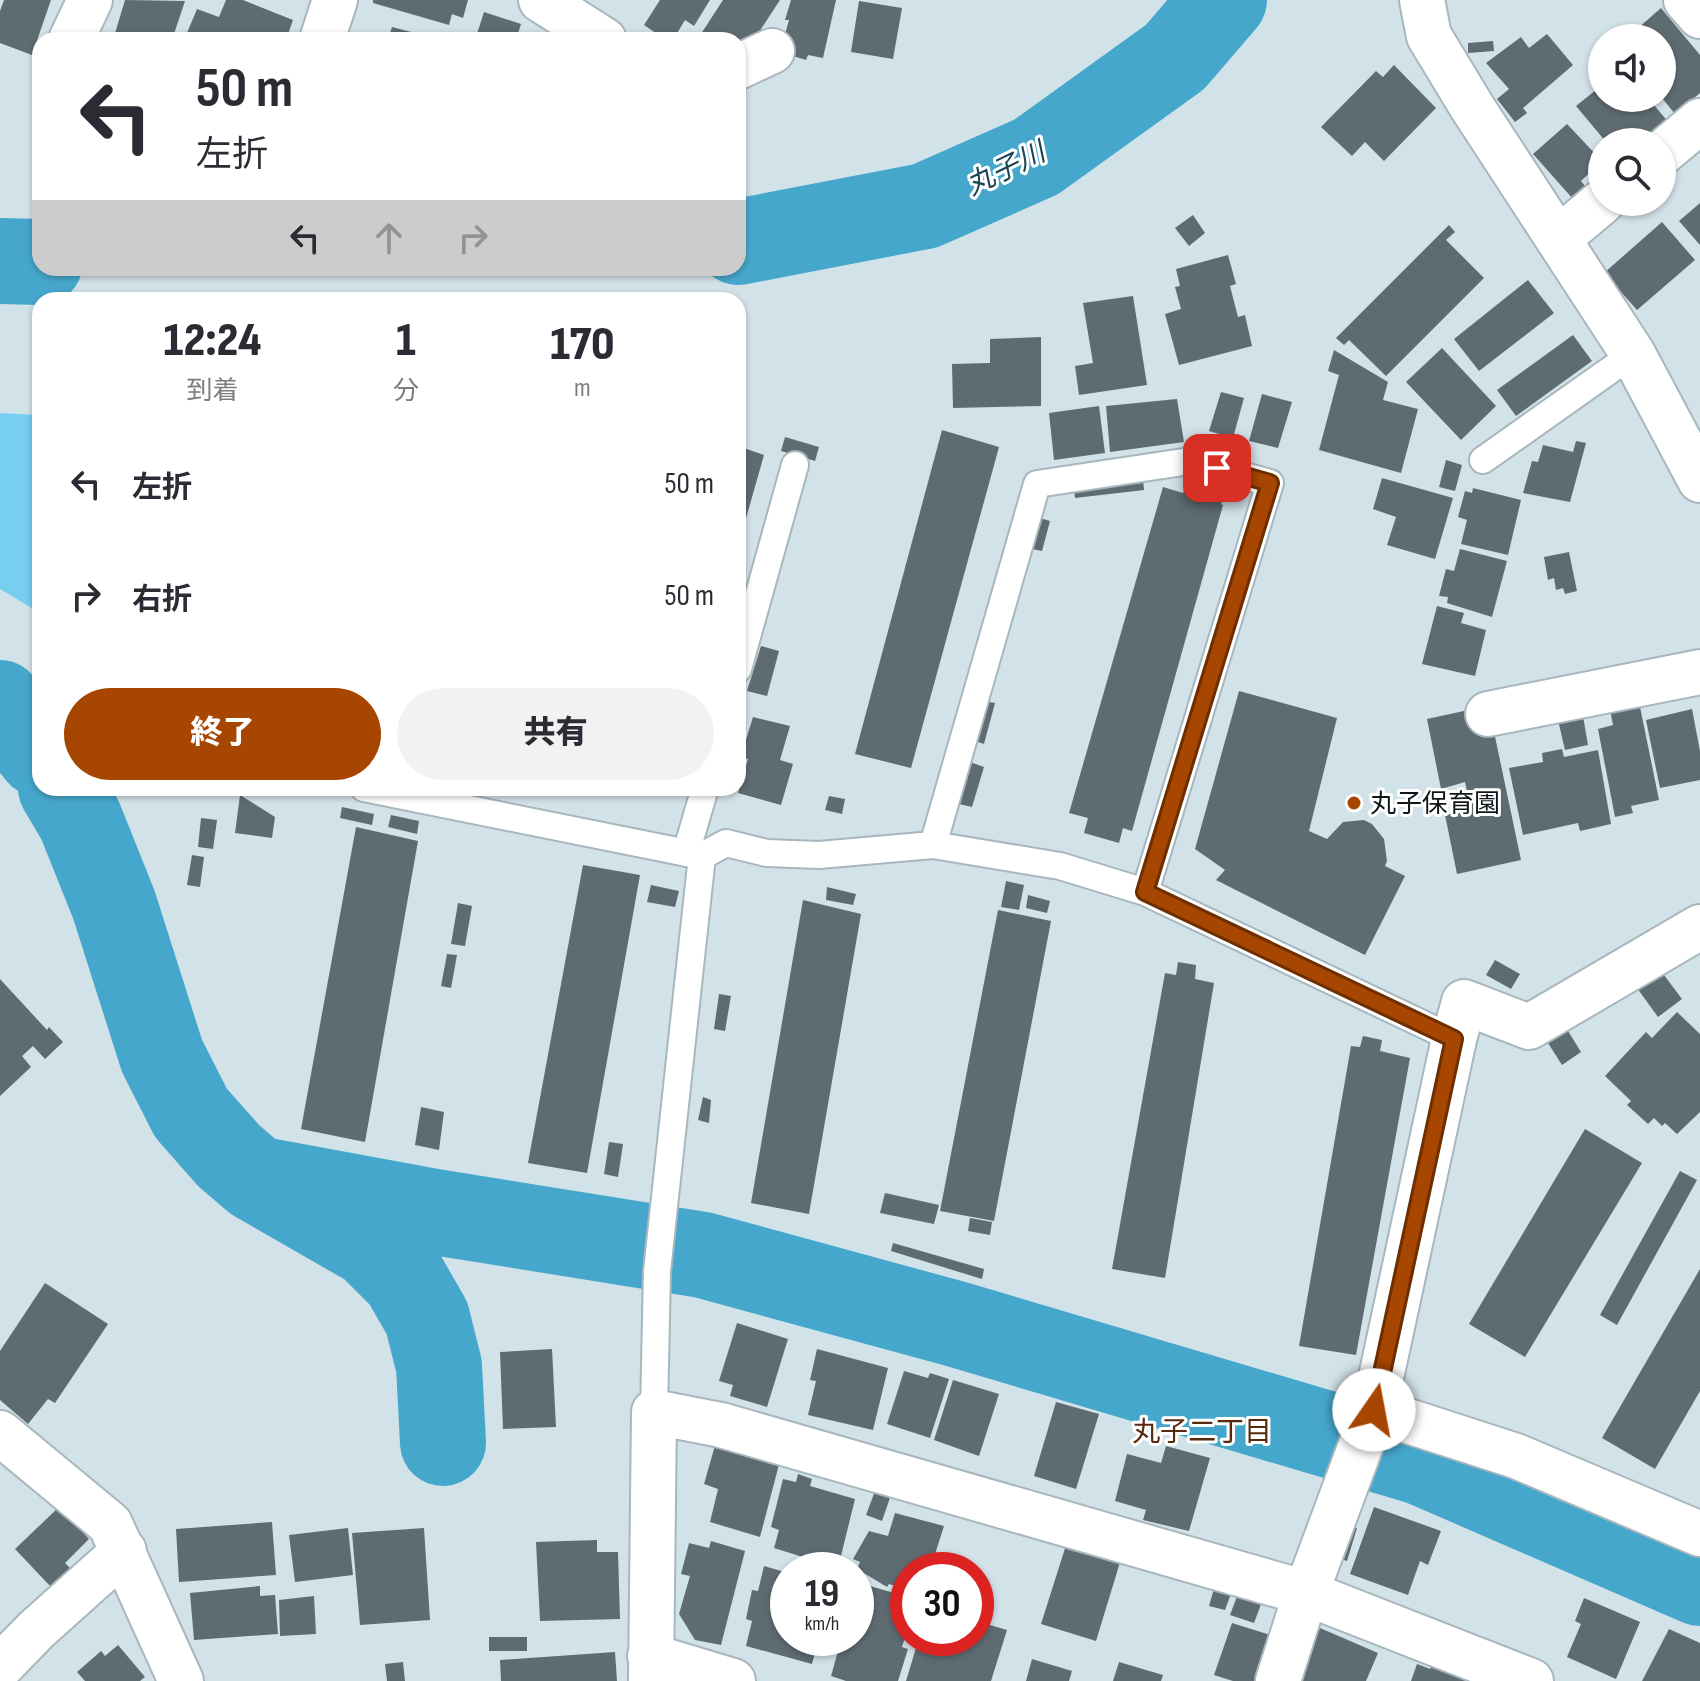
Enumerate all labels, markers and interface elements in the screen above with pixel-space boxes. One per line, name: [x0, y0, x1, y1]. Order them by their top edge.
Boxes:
map controls: [1588, 24, 1676, 216]
button: sound: [1588, 24, 1676, 112]
text: 50 m: [196, 56, 293, 123]
icon: left: [64, 64, 168, 168]
button: search: [1588, 128, 1676, 216]
text: 左折: [196, 134, 268, 177]
water label: 丸子川: [961, 135, 1053, 203]
icon: left: [283, 216, 327, 260]
icon: ahead: [367, 216, 411, 260]
icon: right: [451, 216, 495, 260]
text: 12:24: [163, 312, 261, 369]
text: 1: [396, 312, 416, 369]
text: 170: [550, 316, 615, 373]
text: m: [574, 373, 591, 404]
text: 到着: [186, 376, 238, 407]
text: 分: [393, 376, 419, 407]
pin: [1183, 434, 1251, 502]
icon: arrive: [1195, 446, 1239, 490]
icon: left: [64, 462, 108, 506]
text: 50 m: [665, 466, 714, 502]
text: 左折: [132, 470, 192, 506]
icon: right: [64, 574, 108, 618]
text: 50 m: [665, 578, 714, 614]
text: 右折: [132, 582, 192, 618]
button: 終了: [64, 688, 381, 780]
button: 共有: [397, 688, 714, 780]
place label: 丸子保育園: [1370, 789, 1500, 820]
marker: 丸子保育園: [1345, 794, 1363, 812]
position arrow: [1332, 1368, 1416, 1452]
district label: 丸子二丁目: [1132, 1416, 1272, 1449]
speed limit sign: 30: [890, 1552, 994, 1656]
text: 19: [805, 1570, 839, 1618]
text: km/h: [805, 1612, 839, 1636]

